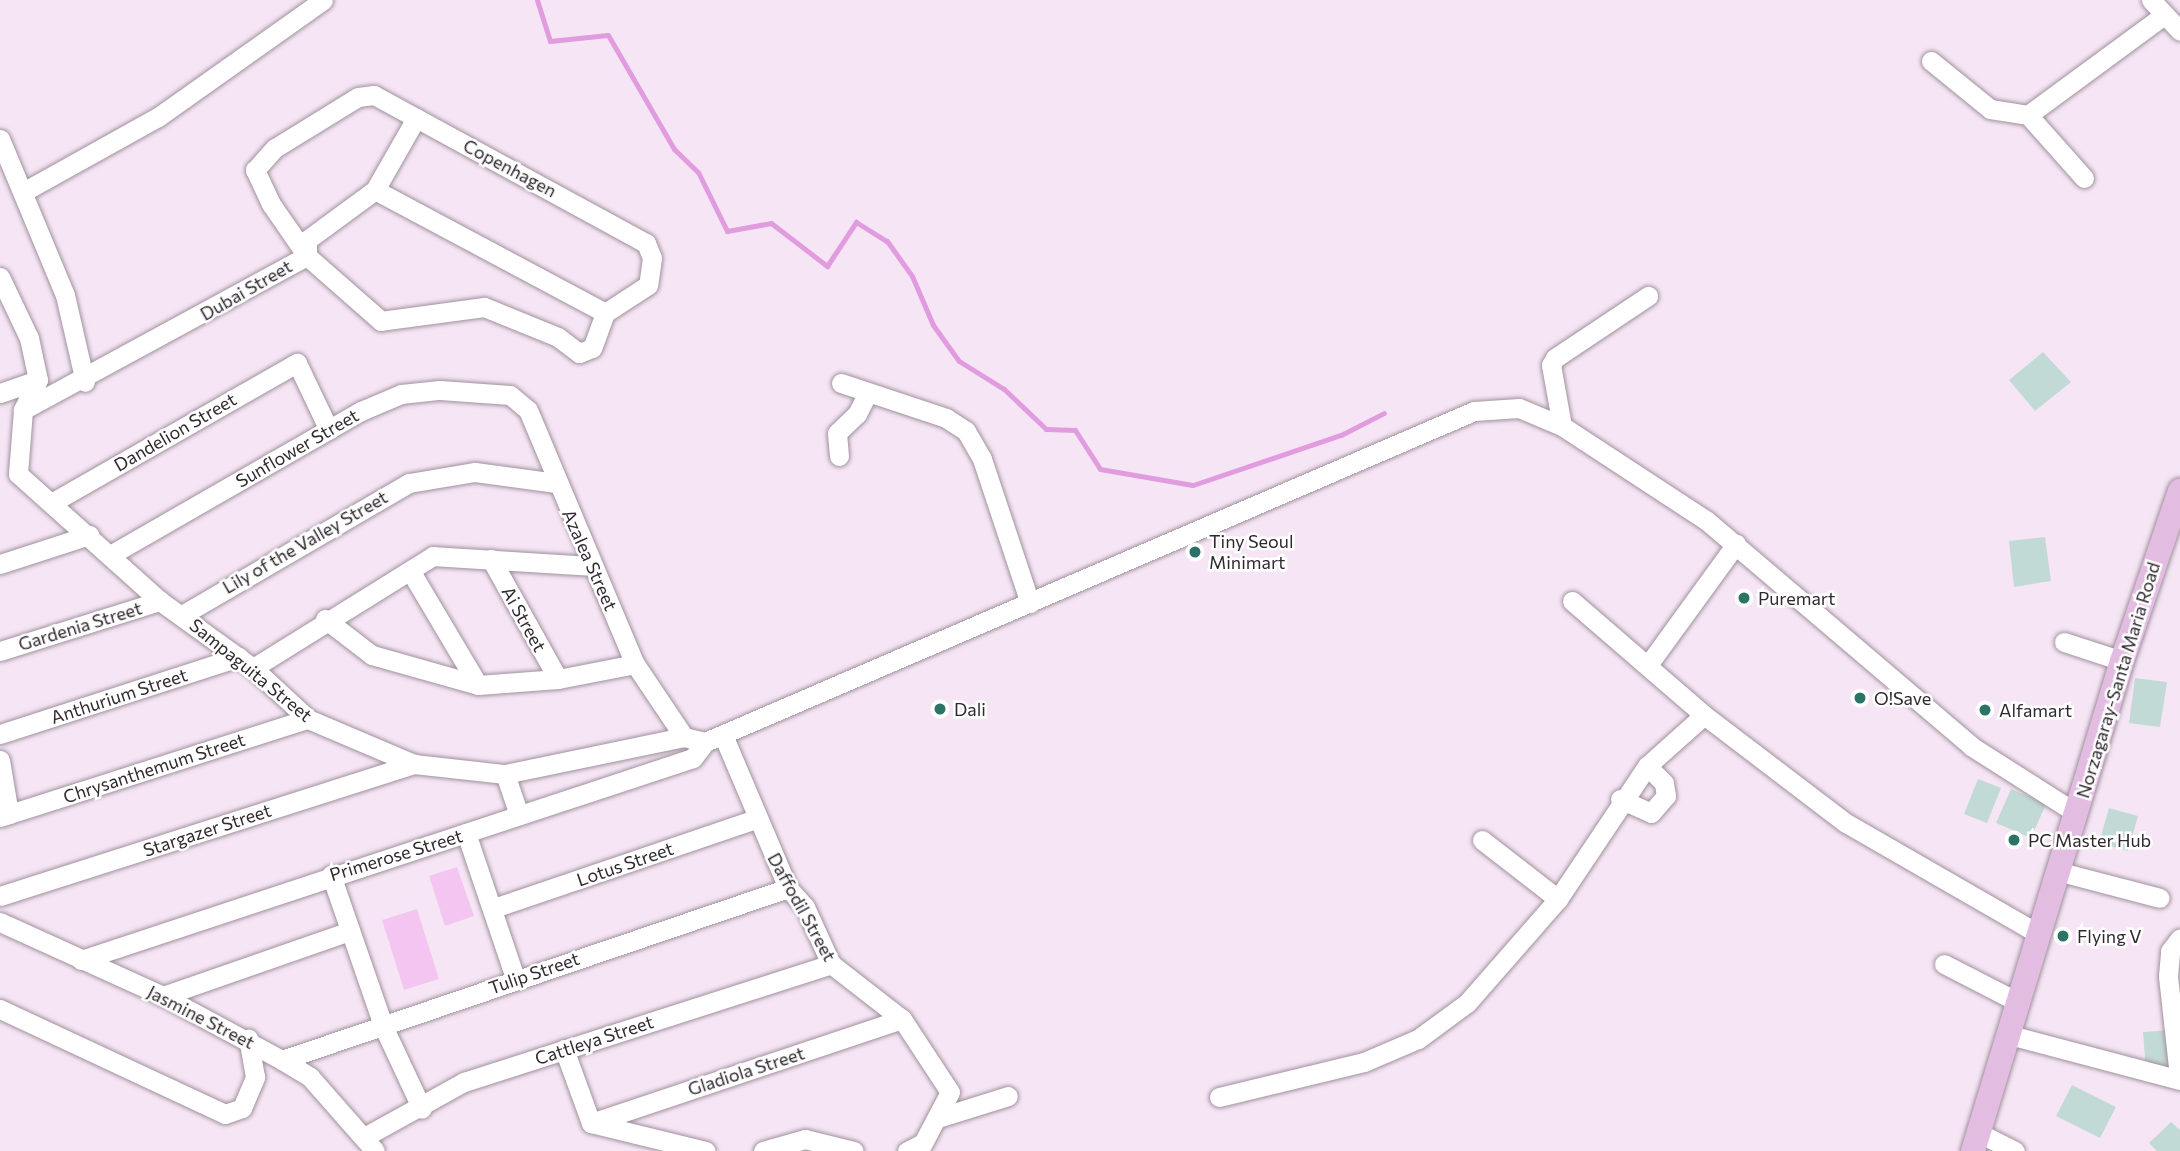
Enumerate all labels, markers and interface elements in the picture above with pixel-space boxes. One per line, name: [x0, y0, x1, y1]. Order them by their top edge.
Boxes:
street label: Copenhagen: [460, 134, 560, 202]
street label: Dubai Street: [196, 255, 296, 325]
street label: Dandelion Street: [110, 388, 240, 476]
street label: Sunflower Street: [232, 404, 362, 492]
street label: Lily of the Valley Street: [219, 486, 391, 598]
street label: Azalea Street: [558, 506, 622, 614]
place label: Tiny Seoul Minimart: [1209, 531, 1293, 574]
marker: Tiny Seoul Minimart: [1187, 544, 1203, 560]
street label: Norzagaray-Santa Maria Road: [2072, 559, 2164, 801]
street label: Ai Street: [497, 583, 551, 655]
place label: Puremart: [1758, 587, 1835, 609]
marker: Puremart: [1736, 590, 1752, 606]
street label: Gardenia Street: [16, 597, 144, 655]
street label: Sampaguita Street: [185, 614, 317, 726]
street label: Anthurium Street: [48, 664, 190, 728]
place label: O!Save: [1874, 687, 1931, 709]
marker: O!Save: [1852, 690, 1868, 706]
place label: Dali: [954, 698, 986, 720]
place label: Alfamart: [1999, 699, 2072, 721]
marker: Dali: [932, 701, 948, 717]
marker: Alfamart: [1977, 702, 1993, 718]
street label: Chrysanthemum Street: [60, 728, 248, 808]
street label: Stargazer Street: [140, 799, 274, 861]
street label: Primerose Street: [327, 825, 465, 885]
place label: PC Master Hub: [2028, 829, 2151, 851]
marker: PC Master Hub: [2006, 832, 2022, 848]
street label: Lotus Street: [574, 837, 676, 891]
street label: Daffodil Street: [763, 849, 841, 965]
place label: Flying V: [2077, 925, 2142, 947]
marker: Flying V: [2055, 928, 2071, 944]
street label: Tulip Street: [486, 947, 582, 999]
street label: Jasmine Street: [144, 981, 258, 1053]
street label: Cattleya Street: [532, 1011, 656, 1069]
street label: Gladiola Street: [685, 1042, 807, 1100]

